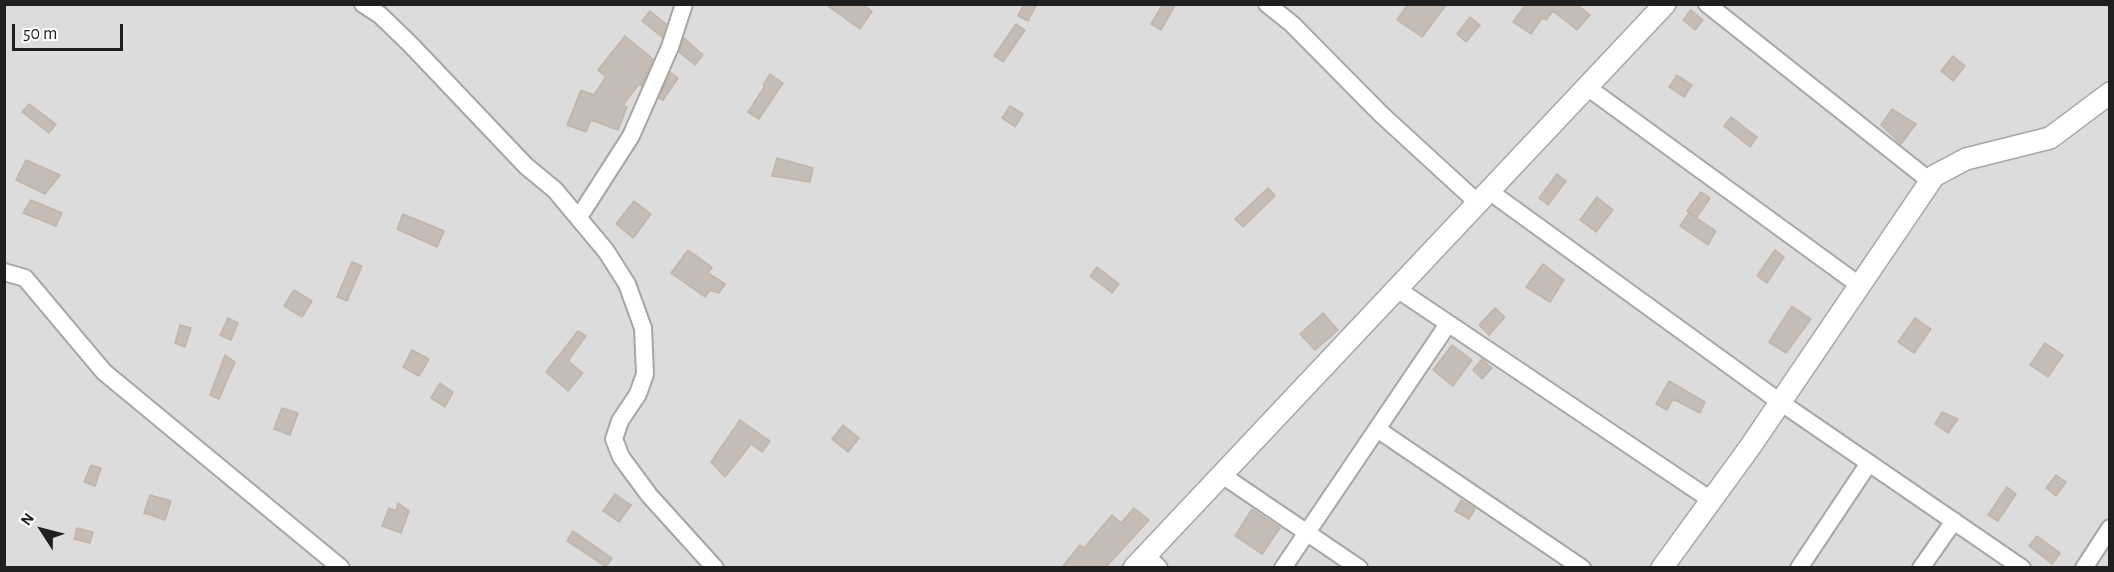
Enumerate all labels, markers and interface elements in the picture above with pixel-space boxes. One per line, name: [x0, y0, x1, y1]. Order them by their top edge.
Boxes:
scale bar: [15, 12, 126, 50]
text: 50 m: [23, 25, 57, 43]
north arrow: [12, 500, 72, 560]
text: N: [18, 510, 37, 529]

